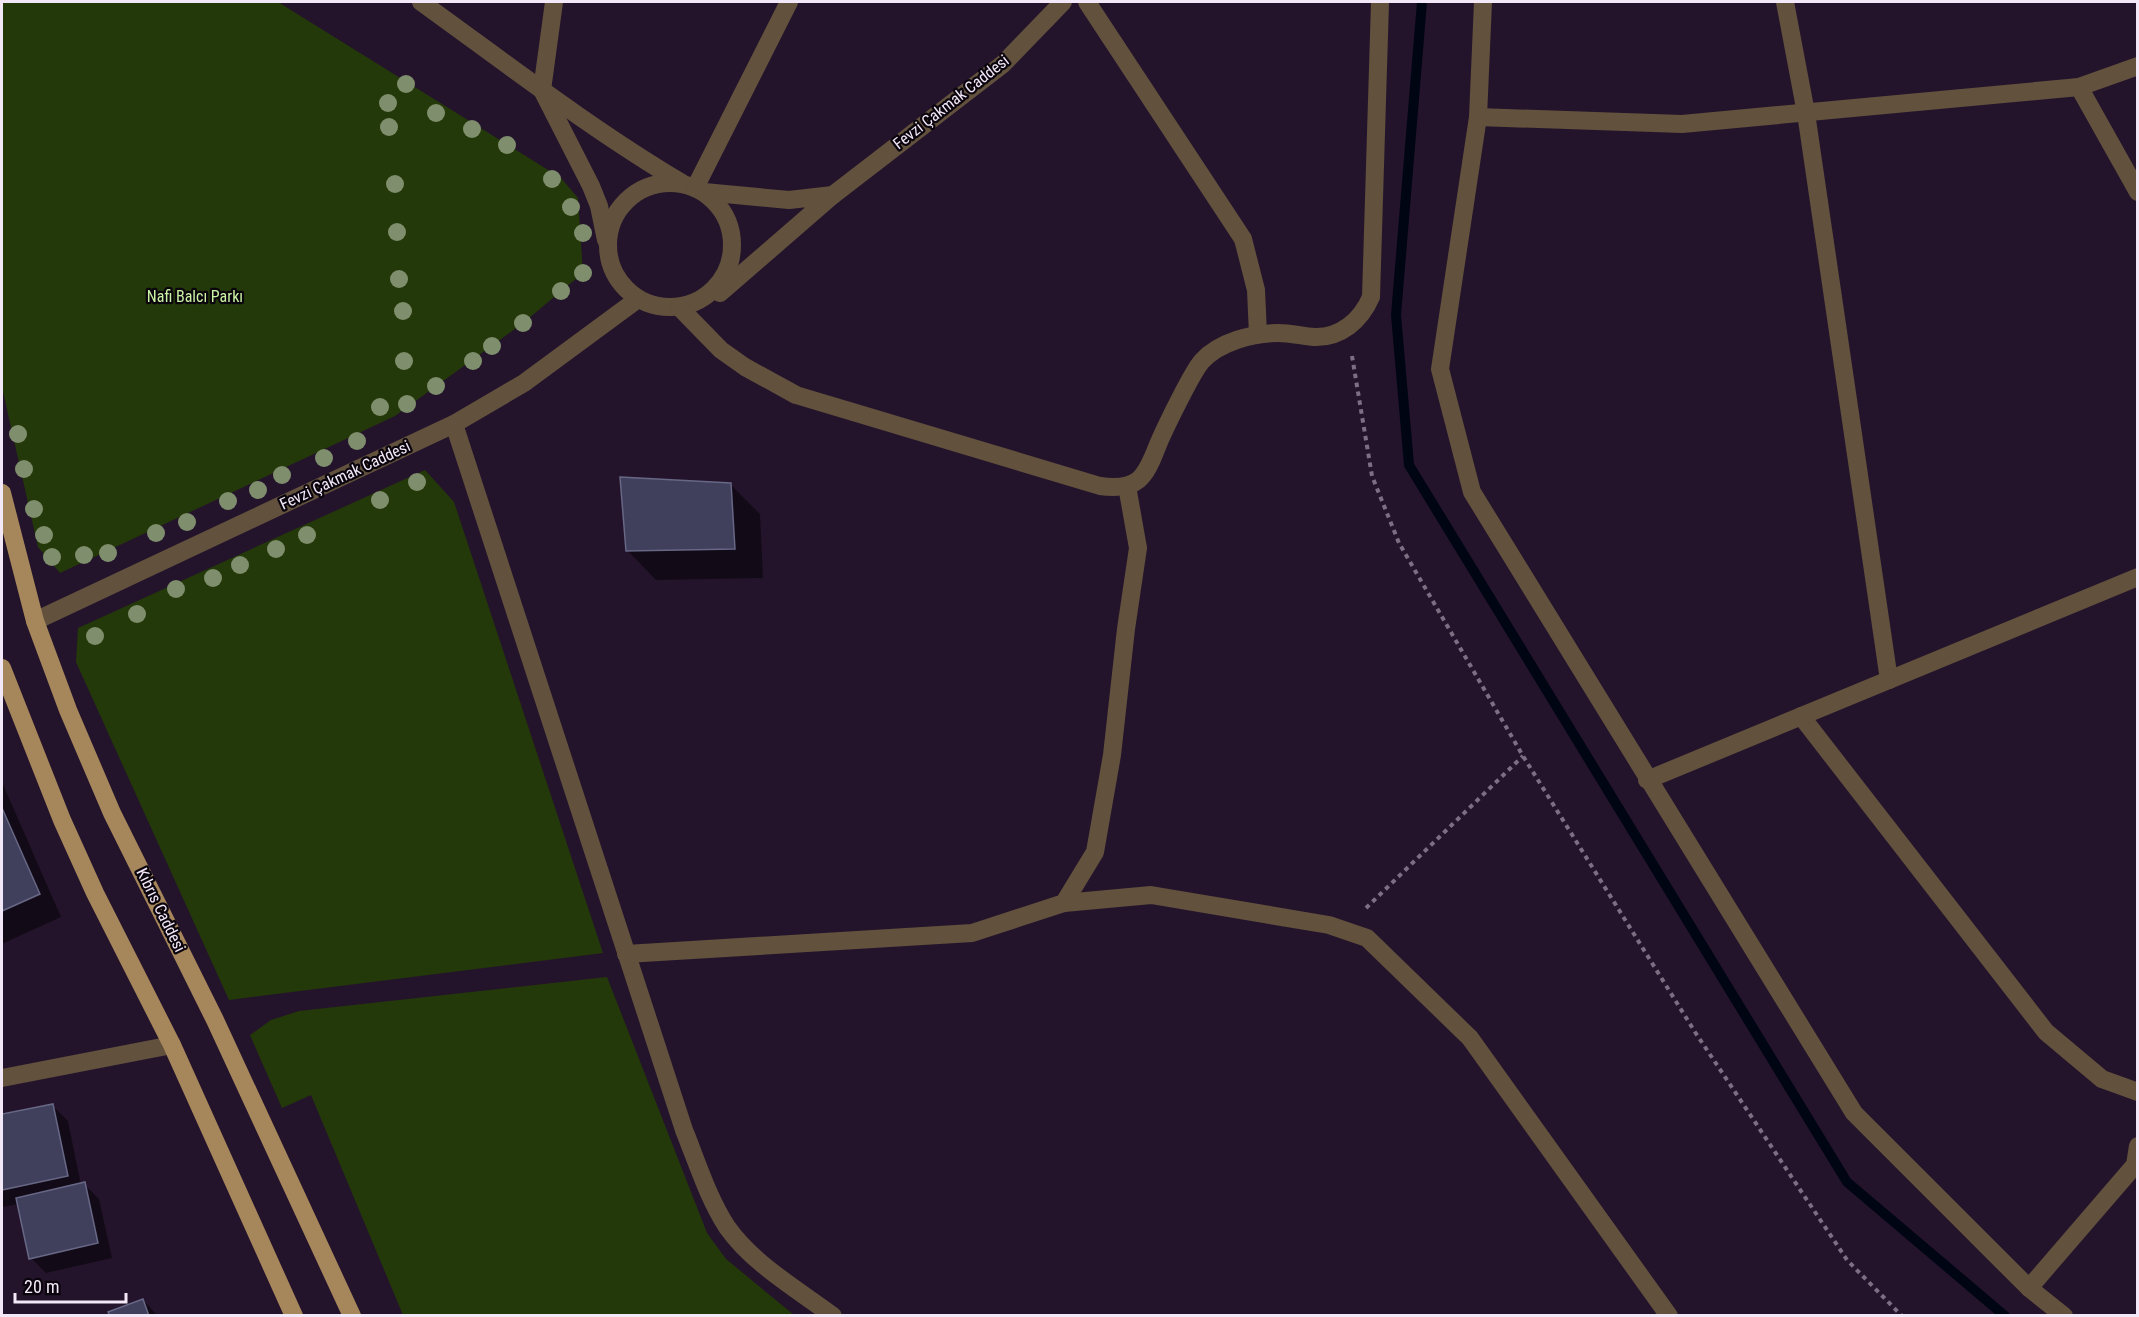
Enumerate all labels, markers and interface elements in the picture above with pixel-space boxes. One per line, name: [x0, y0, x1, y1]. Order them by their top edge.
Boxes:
street label: Fevzi Çakmak Caddesi: [889, 51, 1013, 153]
park label: Nafi Balcı Parkı: [147, 287, 243, 306]
street label: Fevzi Çakmak Caddesi: [277, 436, 413, 514]
street label: Kıbrıs Caddesi: [132, 865, 190, 955]
scale bar: [15, 1266, 126, 1304]
text: 20 m: [24, 1276, 59, 1297]

